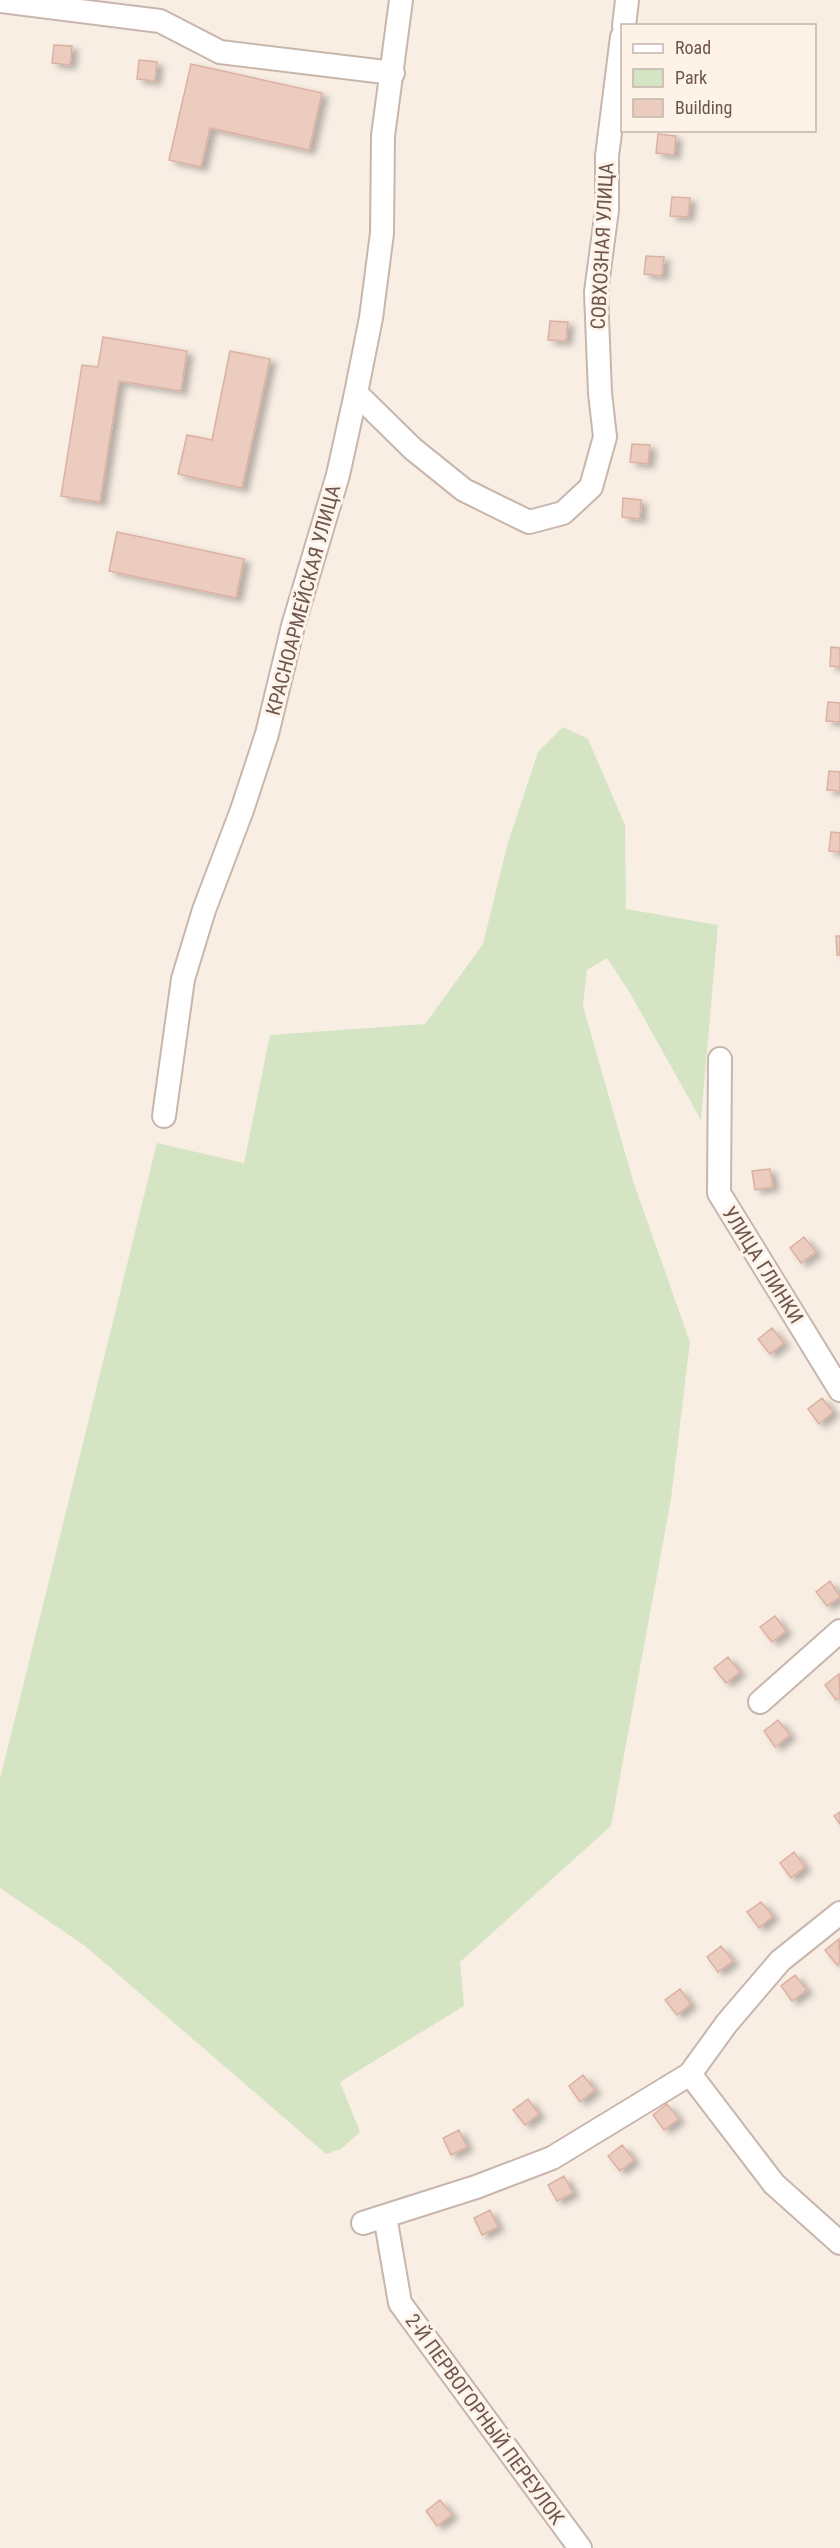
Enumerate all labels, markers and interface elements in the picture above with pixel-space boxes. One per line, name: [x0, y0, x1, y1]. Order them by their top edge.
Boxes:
legend: [621, 24, 816, 132]
text: Road: [675, 37, 711, 58]
text: Park: [675, 67, 707, 88]
text: Building: [675, 97, 732, 118]
street label: СОВХОЗНАЯ УЛИЦА: [586, 162, 618, 330]
street label: КРАСНОАРМЕЙСКАЯ УЛИЦА: [261, 482, 345, 718]
street label: УЛИЦА ГЛИНКИ: [717, 1202, 809, 1328]
street label: 2-Й ПЕРВОГОРНЫЙ ПЕРЕУЛОК: [401, 2309, 570, 2530]

